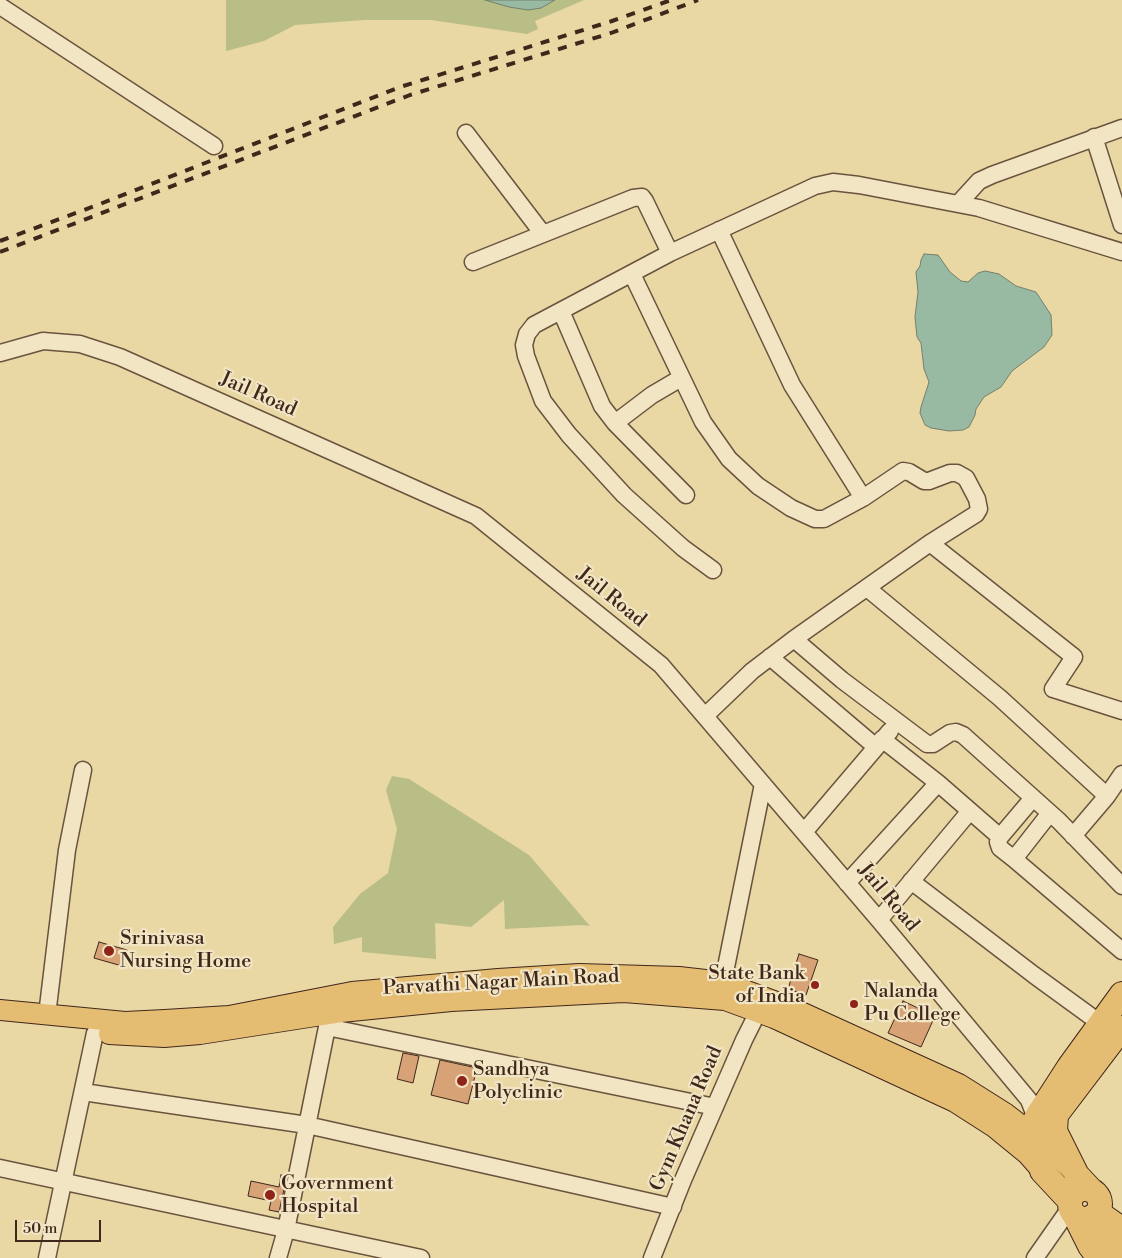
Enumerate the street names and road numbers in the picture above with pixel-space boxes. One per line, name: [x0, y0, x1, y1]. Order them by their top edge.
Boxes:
street label: Jail Road: [216, 367, 300, 423]
street label: Jail Road: [572, 563, 650, 633]
street label: Jail Road: [853, 859, 923, 937]
street label: Parvathi Nagar Main Road: [382, 965, 620, 1001]
street label: Gym Khana Road: [646, 1043, 728, 1195]

